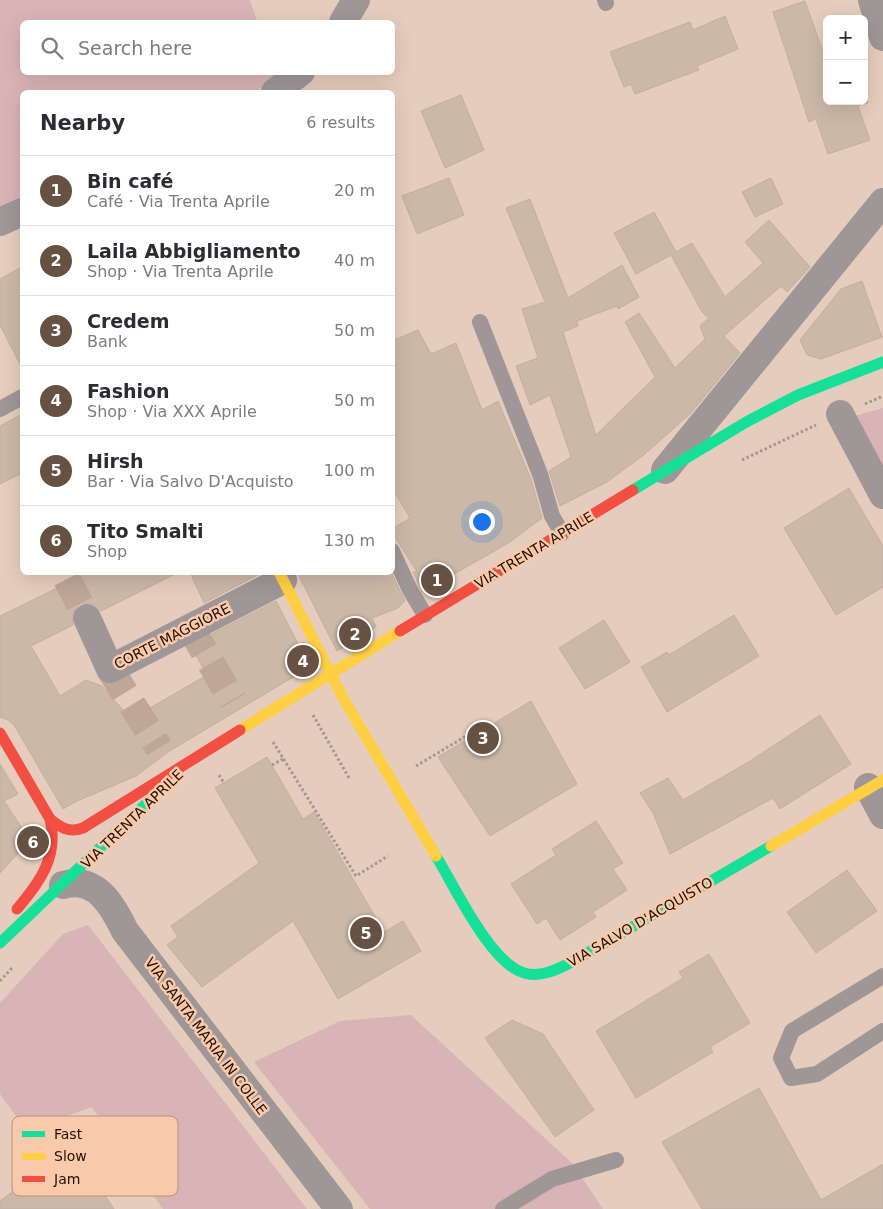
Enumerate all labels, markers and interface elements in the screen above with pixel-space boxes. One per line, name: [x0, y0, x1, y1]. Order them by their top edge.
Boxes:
map controls: [823, 15, 868, 105]
button: +: [823, 15, 868, 60]
search box: [20, 20, 395, 75]
icon: search: [38, 34, 66, 62]
text: Search here: [78, 37, 192, 59]
button: −: [823, 60, 868, 105]
text: Nearby: [40, 111, 125, 135]
text: 6 results: [306, 113, 375, 132]
text: Bin café: [87, 170, 173, 192]
text: 1: [50, 181, 62, 200]
text: 20 m: [334, 181, 375, 200]
text: Café · Via Trenta Aprile: [87, 192, 270, 211]
text: Laila Abbigliamento: [87, 240, 301, 262]
text: 2: [50, 251, 62, 270]
text: 40 m: [334, 251, 375, 270]
text: Shop · Via Trenta Aprile: [87, 262, 274, 281]
text: Credem: [87, 310, 170, 332]
text: 3: [50, 321, 62, 340]
text: 50 m: [334, 321, 375, 340]
text: Bank: [87, 332, 127, 351]
text: Fashion: [87, 380, 170, 402]
text: 4: [50, 391, 62, 410]
text: 50 m: [334, 391, 375, 410]
text: Shop · Via XXX Aprile: [87, 402, 257, 421]
text: Hirsh: [87, 450, 144, 472]
text: 5: [50, 461, 62, 480]
text: 100 m: [324, 461, 375, 480]
text: Bar · Via Salvo D'Acquisto: [87, 472, 294, 491]
street label: VIA TRENTA APRILE: [472, 508, 596, 592]
your location: [469, 509, 495, 535]
text: Tito Smalti: [87, 520, 204, 542]
text: 6: [50, 531, 62, 550]
text: 130 m: [324, 531, 375, 550]
text: Shop: [87, 542, 127, 561]
pin: 1: [421, 561, 453, 599]
street label: CORTE MAGGIORE: [111, 600, 233, 672]
pin: 2: [339, 615, 371, 653]
pin: 4: [287, 642, 319, 680]
pin: 3: [467, 719, 499, 757]
street label: VIA TRENTA APRILE: [78, 766, 186, 872]
pin: 6: [17, 823, 49, 861]
street label: VIA SALVO D'ACQUISTO: [565, 874, 715, 970]
pin: 5: [350, 914, 382, 952]
street label: VIA SANTA MARIA IN COLLE: [142, 954, 270, 1118]
legend: [12, 1116, 178, 1196]
text: Fast: [54, 1126, 83, 1142]
text: Slow: [54, 1148, 87, 1164]
text: Jam: [53, 1171, 80, 1187]

